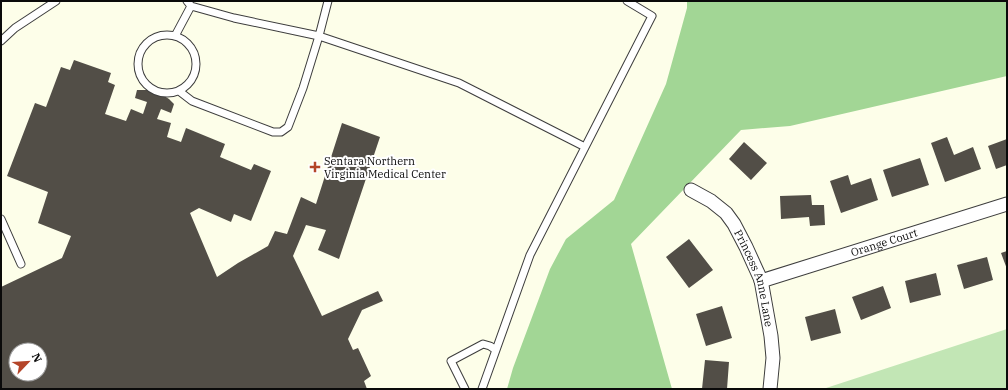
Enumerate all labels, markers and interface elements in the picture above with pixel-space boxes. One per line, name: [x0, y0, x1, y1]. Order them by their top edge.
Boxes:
place label: Sentara Northern Virginia Medical Center: [324, 154, 446, 181]
marker: Sentara Northern Virginia Medical Center: [309, 161, 321, 173]
street label: Orange Court: [849, 225, 919, 259]
street label: Princess Anne Lane: [731, 227, 776, 328]
north arrow: [8, 342, 48, 382]
text: N: [29, 351, 45, 365]

